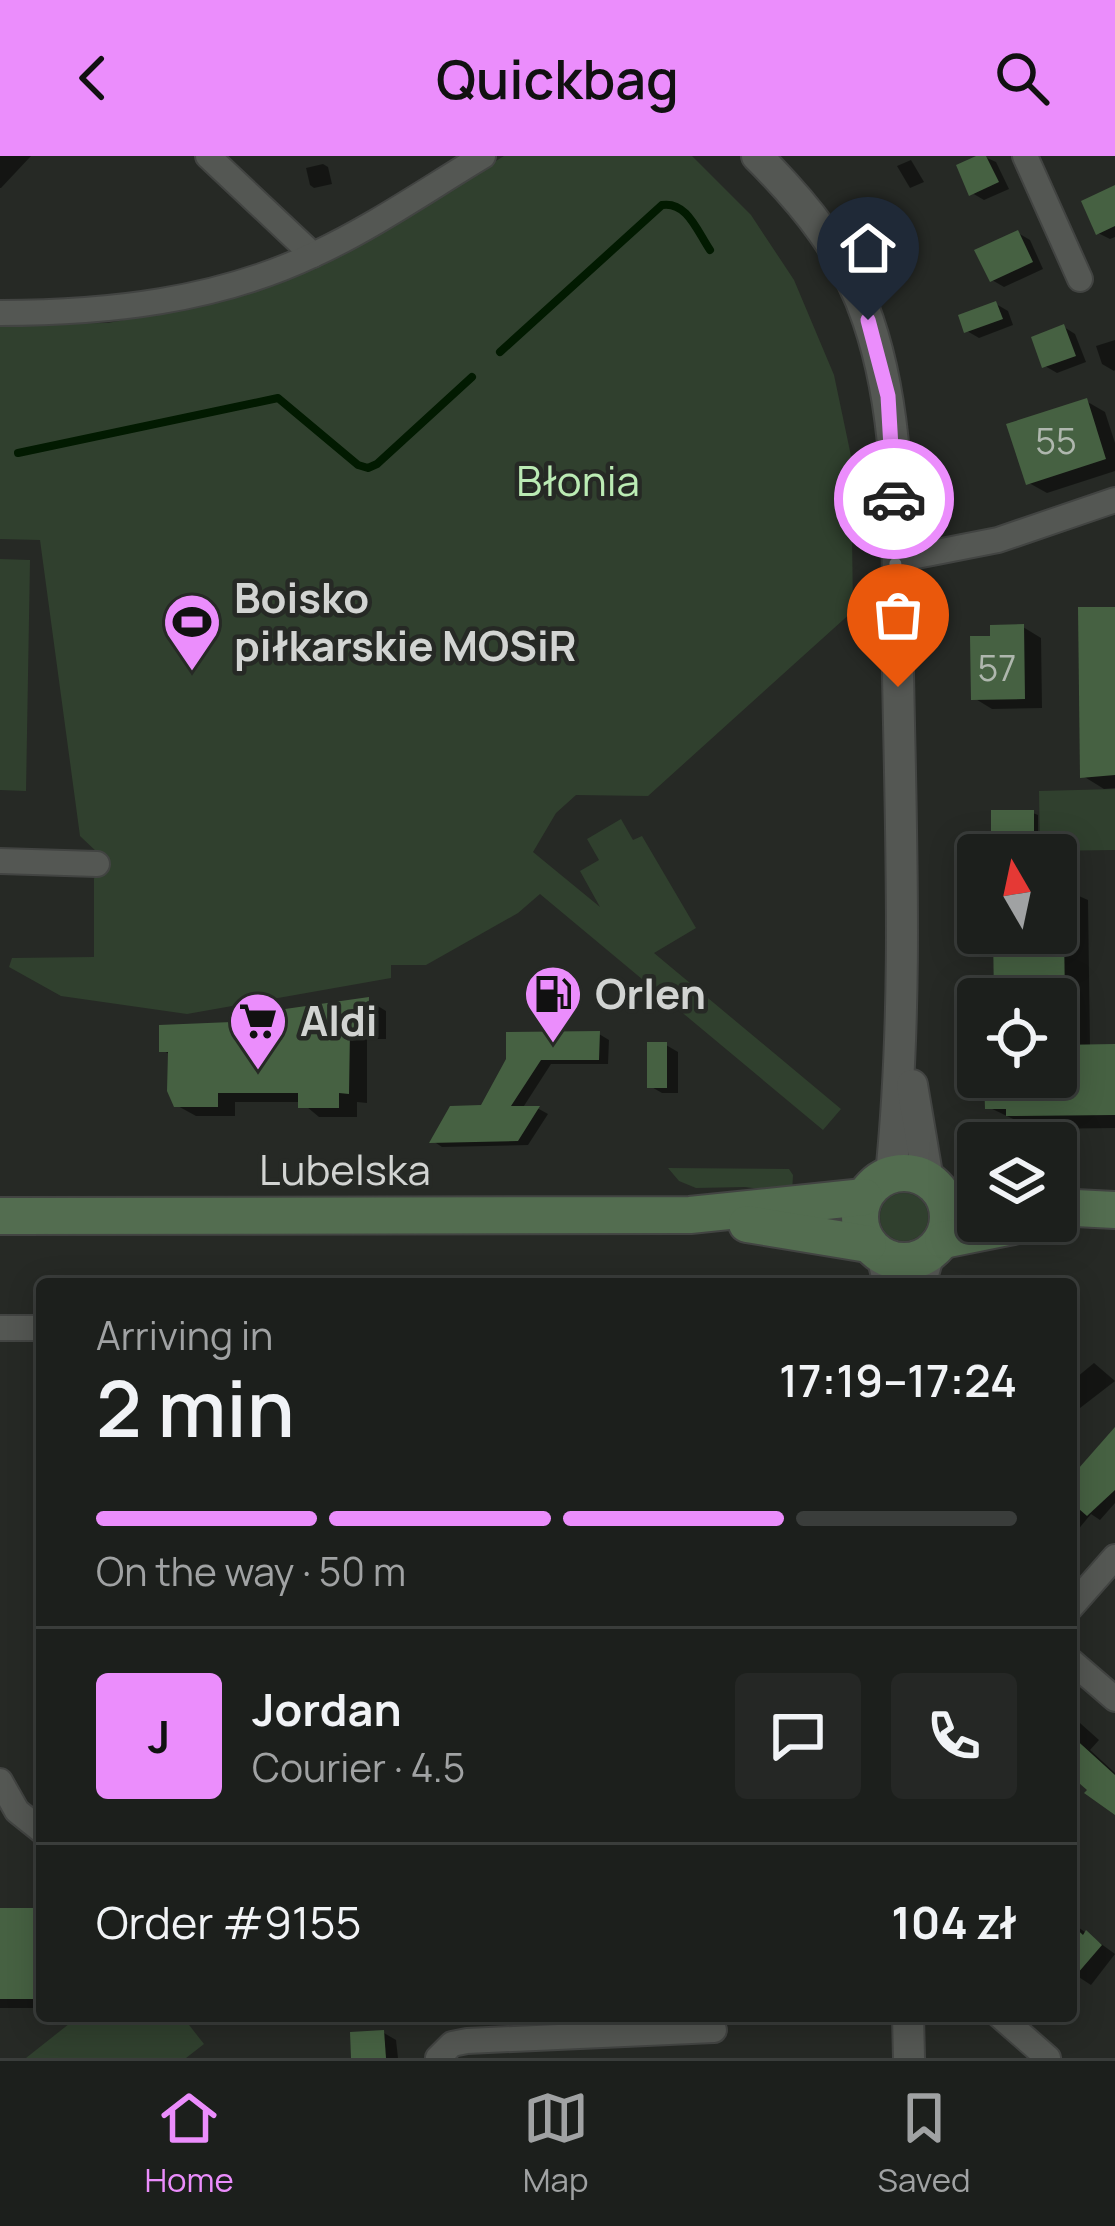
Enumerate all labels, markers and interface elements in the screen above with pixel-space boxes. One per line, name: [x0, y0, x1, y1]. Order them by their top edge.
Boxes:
text: Quickbag: [436, 41, 679, 115]
icon: back: [60, 45, 126, 111]
icon: search: [989, 45, 1055, 111]
pin: [817, 197, 919, 320]
icon: home: [835, 215, 901, 281]
house number: 55: [1035, 416, 1077, 465]
courier: [834, 439, 954, 559]
park label: Błonia: [516, 451, 640, 509]
icon: car: [861, 466, 927, 532]
pin: [847, 564, 949, 687]
place label: Boisko piłkarskie MOSiR: [234, 568, 576, 674]
icon: bag: [865, 582, 931, 648]
sports icon: Boisko piłkarskie MOSiR: [161, 591, 223, 673]
house number: 57: [978, 643, 1016, 692]
north arrow: [957, 834, 1077, 954]
map controls: [957, 834, 1077, 1242]
fuel station icon: Orlen: [522, 963, 584, 1045]
place label: Orlen: [595, 964, 706, 1022]
button: locate: [957, 978, 1077, 1098]
supermarket icon: Aldi: [227, 990, 289, 1072]
place label: Aldi: [300, 991, 378, 1049]
button: layers: [957, 1122, 1077, 1242]
street label: Lubelska: [259, 1140, 431, 1198]
text: Arriving in: [96, 1308, 273, 1362]
text: 17:19–17:24: [779, 1349, 1017, 1411]
text: 2 min: [96, 1354, 295, 1460]
text: On the way · 50 m: [96, 1544, 406, 1598]
button: chat: [735, 1673, 861, 1799]
button: phone: [891, 1673, 1017, 1799]
text: Jordan: [252, 1678, 402, 1740]
text: J: [148, 1705, 170, 1767]
text: Courier · 4.5: [252, 1740, 465, 1794]
text: Order #9155: [96, 1891, 361, 1953]
text: 104 zł: [891, 1891, 1017, 1953]
tab: Home: [144, 2085, 234, 2202]
tab: Map: [523, 2085, 589, 2202]
tab: Saved: [878, 2085, 971, 2202]

